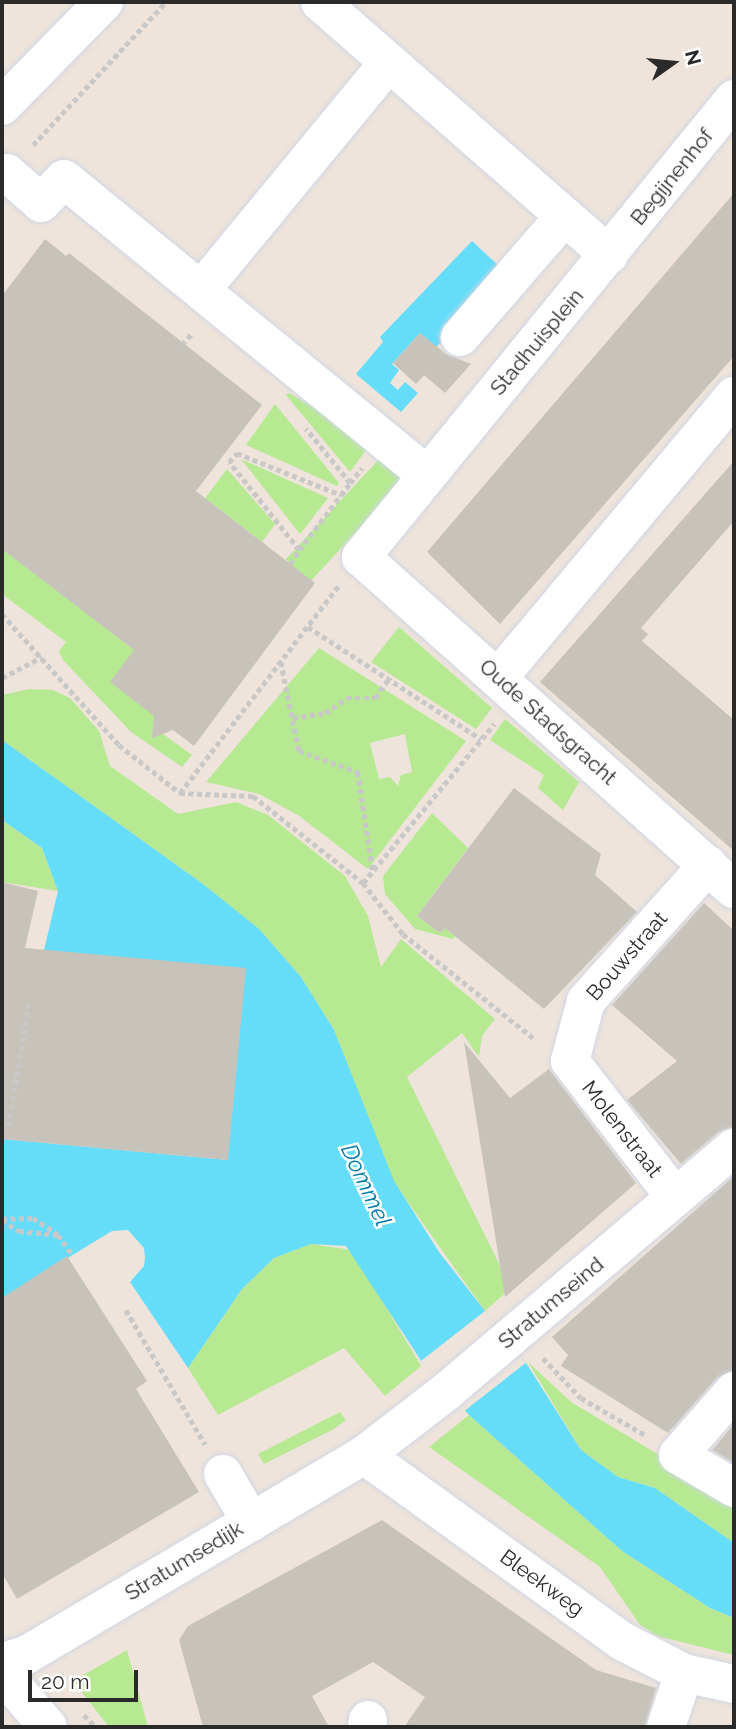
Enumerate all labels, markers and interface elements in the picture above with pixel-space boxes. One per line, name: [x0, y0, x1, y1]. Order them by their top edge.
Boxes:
north arrow: [638, 28, 708, 98]
text: N: [681, 48, 706, 67]
street label: Begijnenhof: [625, 124, 719, 230]
street label: Stadhuisplein: [485, 284, 589, 400]
street label: Oude Stadsgracht: [474, 654, 622, 790]
street label: Bouwstraat: [581, 906, 673, 1006]
street label: Molenstraat: [577, 1076, 667, 1182]
water label: Dommel: [335, 1139, 397, 1231]
street label: Stratumseind: [493, 1252, 609, 1354]
street label: Stratumsedijk: [120, 1516, 248, 1606]
street label: Bleekweg: [495, 1544, 589, 1622]
scale bar: [32, 1656, 142, 1700]
text: 20 m: [41, 1669, 89, 1694]

